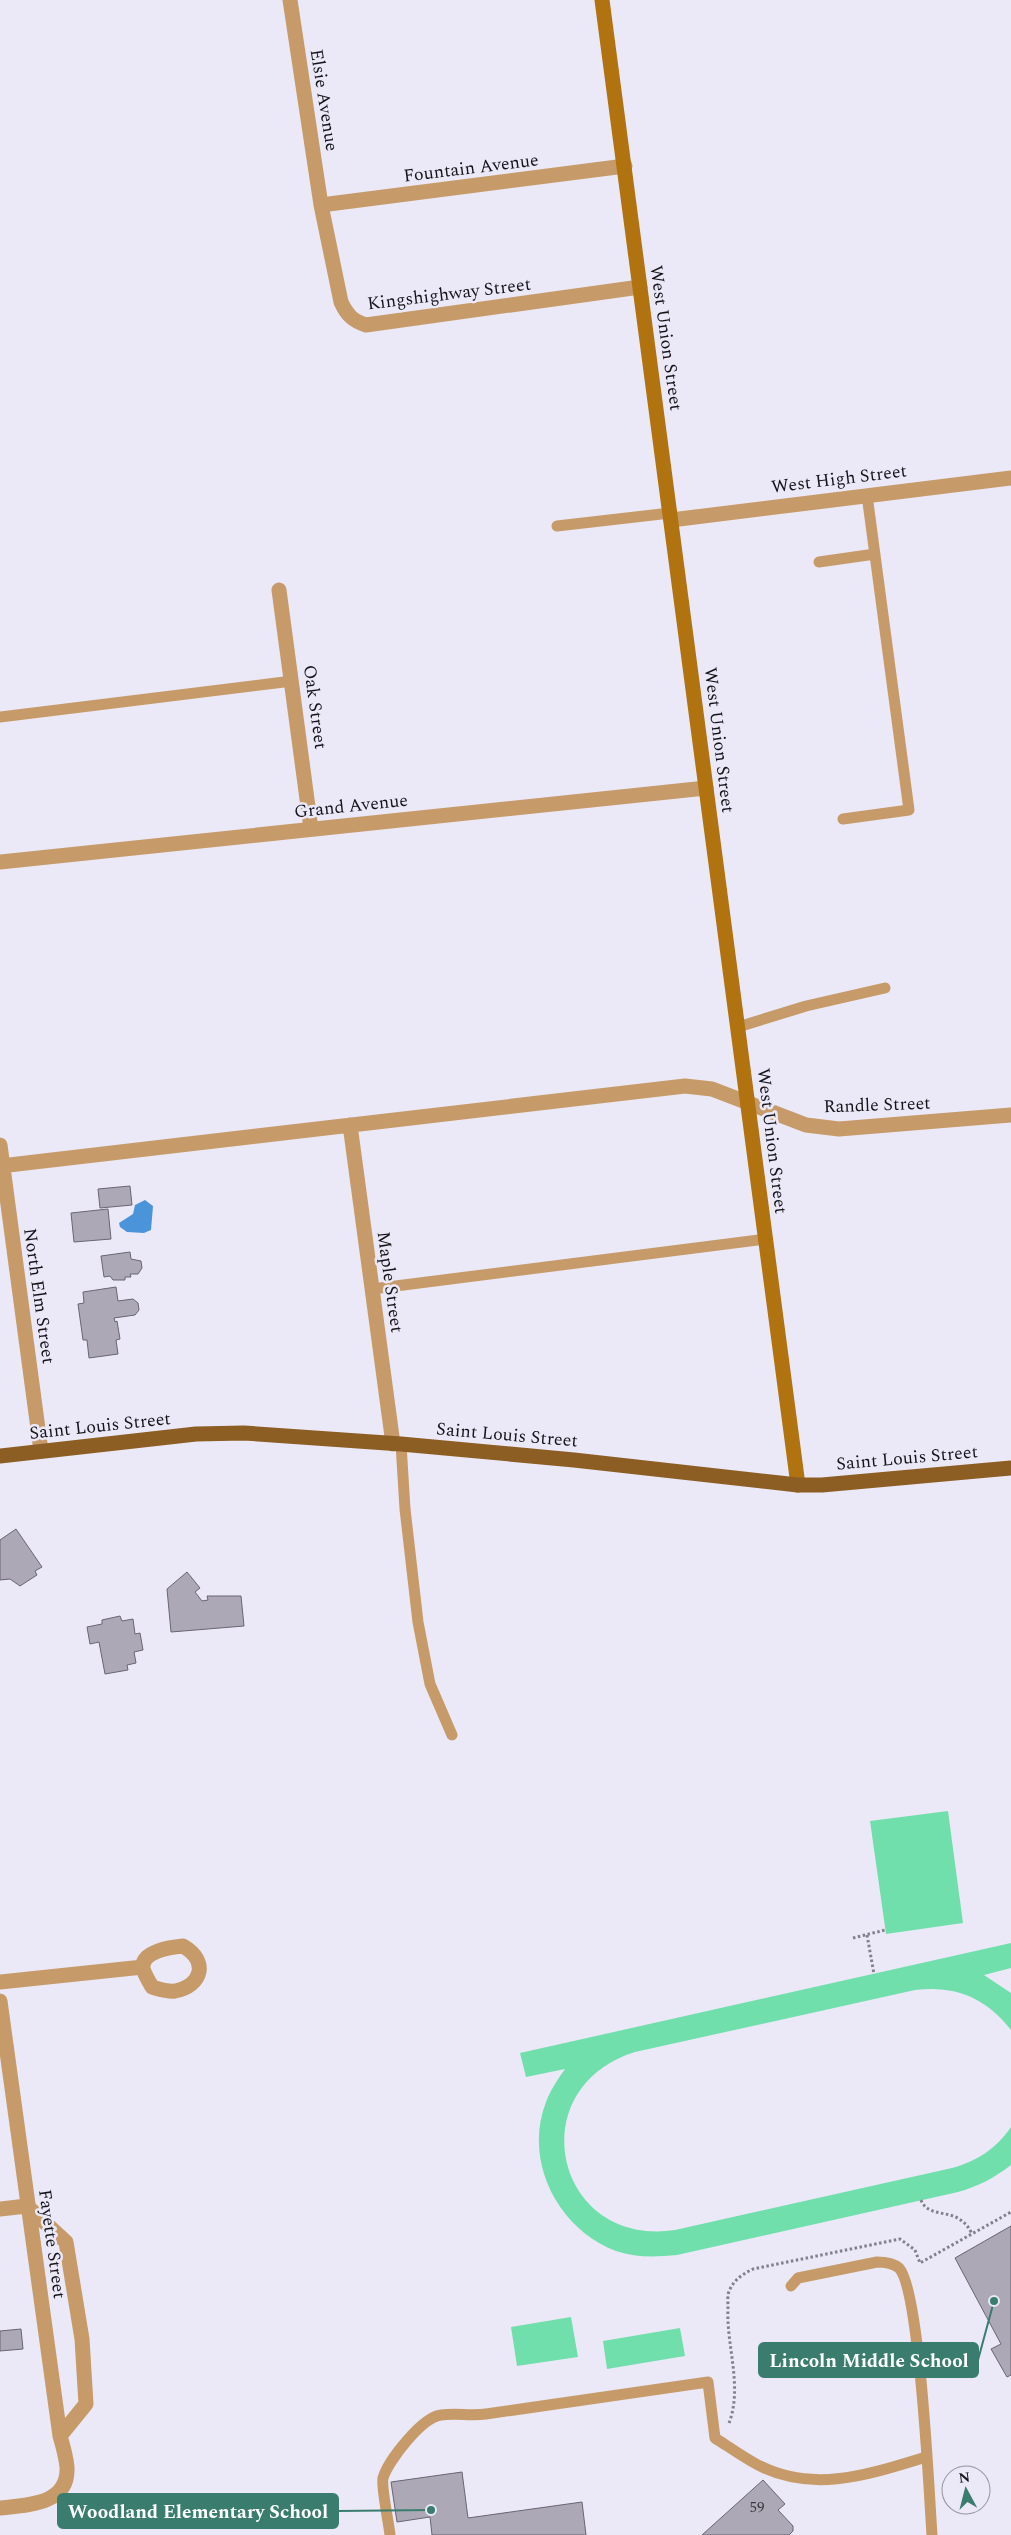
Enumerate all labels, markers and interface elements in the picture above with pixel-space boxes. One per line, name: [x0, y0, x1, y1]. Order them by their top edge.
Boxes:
street label: Elsie Avenue: [303, 47, 345, 153]
street label: Fountain Avenue: [402, 146, 540, 190]
street label: West Union Street: [642, 264, 690, 412]
street label: Kingshighway Street: [366, 271, 532, 317]
street label: West High Street: [770, 457, 908, 501]
street label: Oak Street: [296, 663, 334, 751]
street label: West Union Street: [697, 666, 741, 814]
street label: Grand Avenue: [293, 787, 409, 825]
street label: West Union Street: [750, 1067, 794, 1215]
street label: Randle Street: [823, 1090, 931, 1120]
street label: North Elm Street: [16, 1226, 62, 1366]
street label: Maple Street: [370, 1230, 410, 1334]
street label: Saint Louis Street: [28, 1405, 172, 1447]
street label: Saint Louis Street: [435, 1415, 579, 1455]
street label: Saint Louis Street: [835, 1438, 979, 1478]
street label: Fayette Street: [31, 2188, 73, 2300]
callout: Lincoln Middle School: [759, 2343, 978, 2377]
text: Lincoln Middle School: [769, 2347, 969, 2376]
north arrow: [941, 2465, 991, 2515]
text: N: [958, 2466, 971, 2489]
callout: Woodland Elementary School: [58, 2494, 338, 2528]
house number: 59: [749, 2496, 765, 2519]
text: Woodland Elementary School: [68, 2498, 328, 2527]

